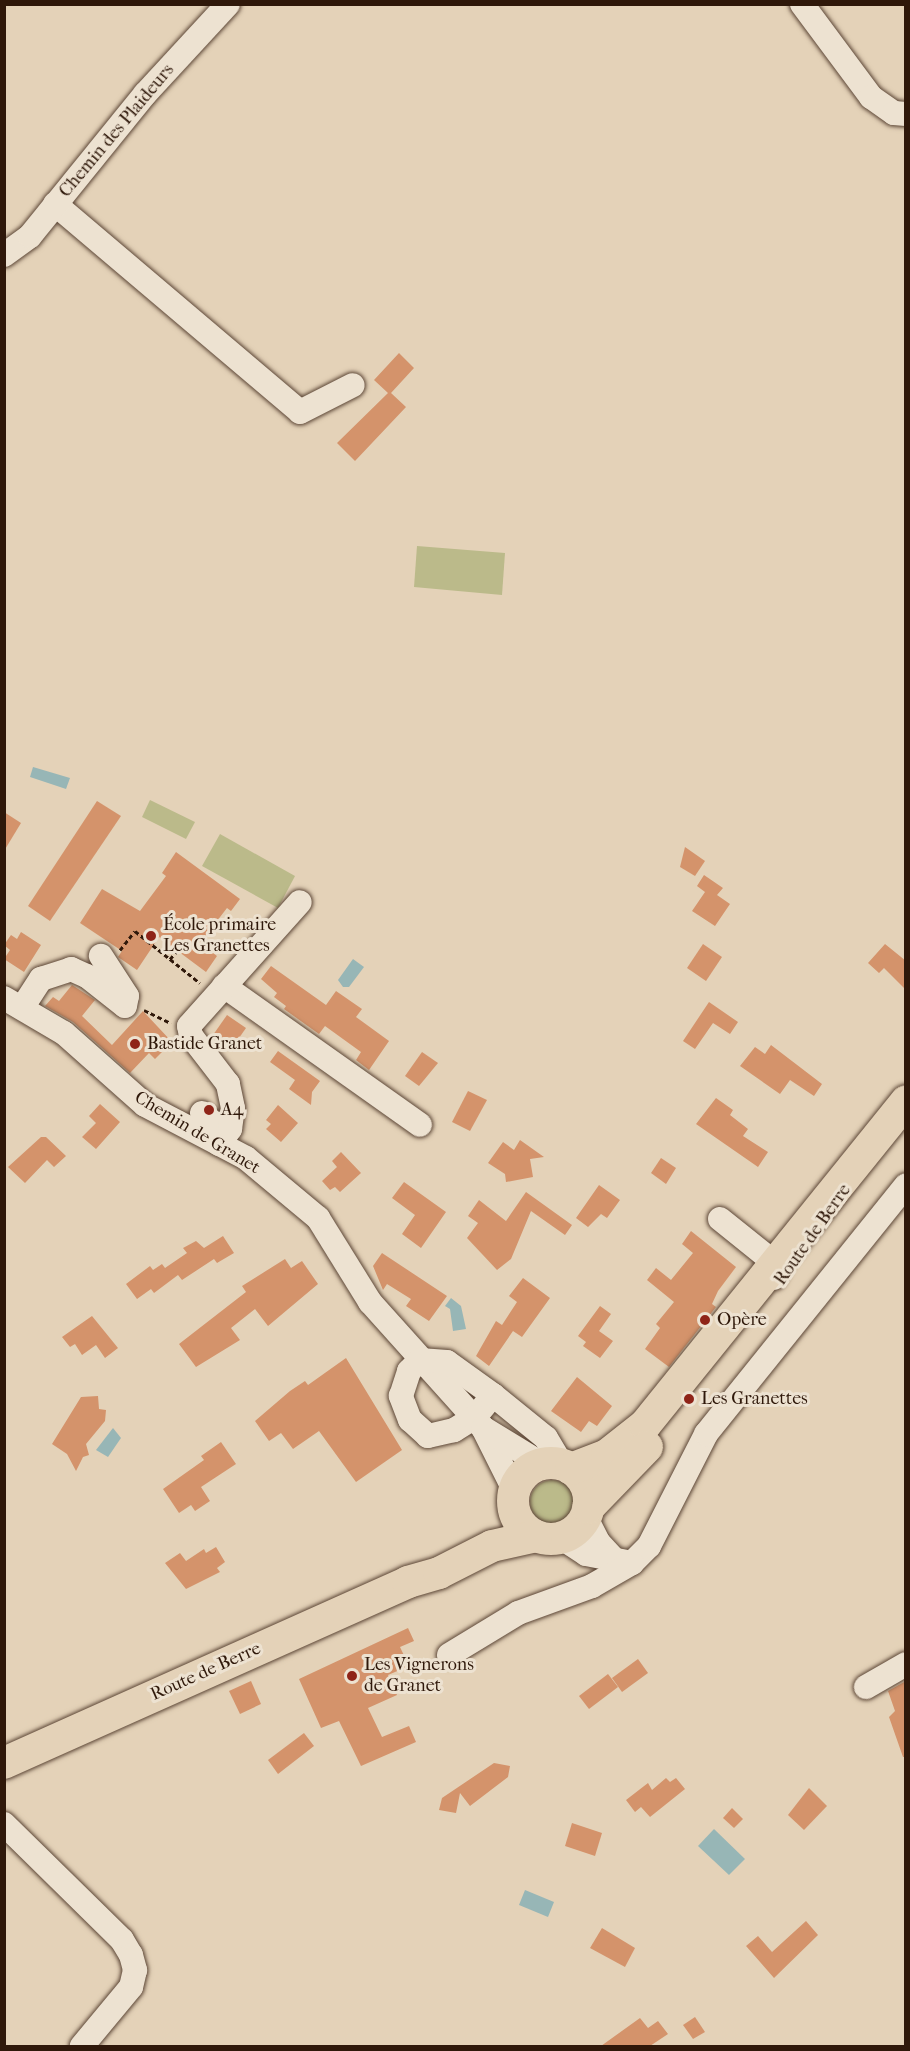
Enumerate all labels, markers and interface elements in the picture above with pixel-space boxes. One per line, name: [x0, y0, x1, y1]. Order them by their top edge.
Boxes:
street label: Chemin des Plaideurs: [55, 60, 179, 202]
place label: École primaire Les Granettes: [163, 915, 276, 958]
marker: École primaire Les Granettes: [144, 929, 158, 943]
place label: Bastide Granet: [147, 1033, 262, 1055]
marker: Bastide Granet: [128, 1037, 142, 1051]
street label: Chemin de Granet: [130, 1087, 264, 1179]
place label: A4: [221, 1099, 243, 1121]
marker: A4: [202, 1103, 216, 1117]
street label: Route de Berre: [770, 1180, 856, 1290]
place label: Opère: [717, 1309, 767, 1331]
marker: Opère: [698, 1313, 712, 1327]
place label: Les Granettes: [701, 1388, 808, 1410]
marker: Les Granettes: [682, 1392, 696, 1406]
street label: Route de Berre: [148, 1638, 264, 1706]
place label: Les Vignerons de Granet: [364, 1655, 474, 1698]
marker: Les Vignerons de Granet: [345, 1669, 359, 1683]

